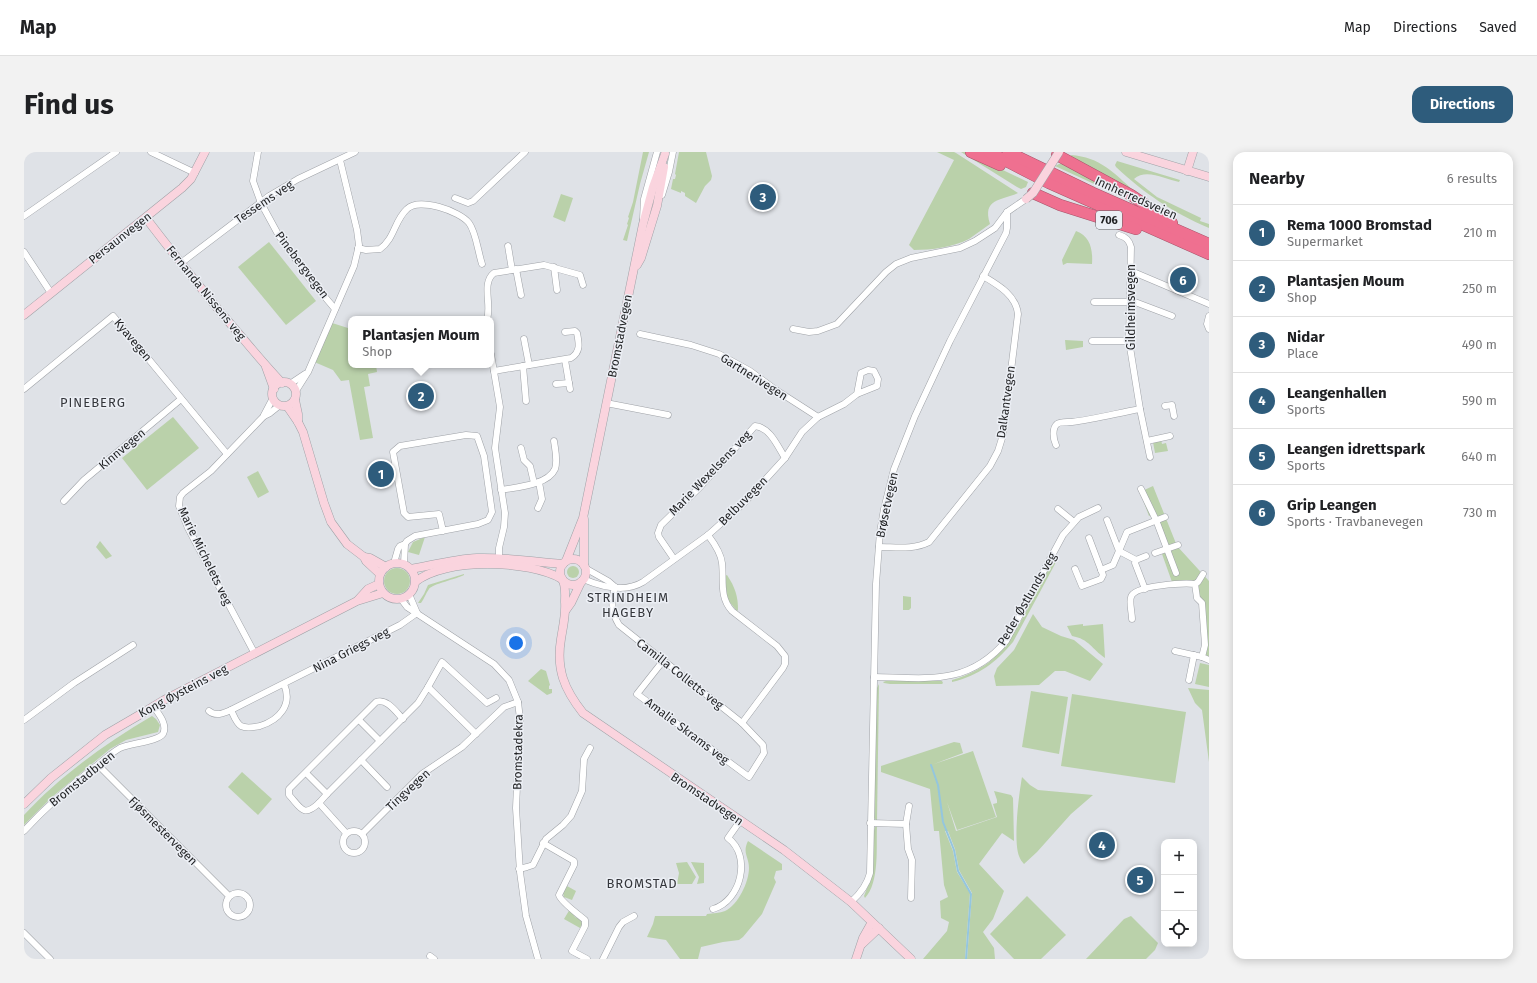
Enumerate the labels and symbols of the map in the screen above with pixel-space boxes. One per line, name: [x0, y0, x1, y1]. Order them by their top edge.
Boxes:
street label: Innherredsveien: [1093, 174, 1179, 222]
street label: Tessems veg: [232, 177, 296, 227]
pin: 3: [750, 182, 776, 212]
street label: Persaunvegen: [86, 209, 154, 267]
road number: 706: [1096, 211, 1122, 229]
street label: Pinebergvegen: [272, 229, 332, 301]
street label: Fernanda Nissens veg: [163, 243, 249, 344]
street label: Gildheimsvegen: [1124, 264, 1138, 350]
pin: 6: [1170, 265, 1196, 295]
street label: Bromstadvegen: [605, 293, 635, 379]
street label: Kyavegen: [111, 316, 155, 364]
street label: Gartnerivegen: [718, 351, 790, 403]
street label: Dalkantvegen: [994, 365, 1018, 439]
pin: 2: [408, 381, 434, 411]
district label: PINEBERG: [60, 395, 126, 410]
street label: Kinnvegen: [96, 425, 148, 473]
street label: Marie Wexelsens veg: [666, 427, 755, 518]
pin: 1: [368, 459, 394, 489]
street label: Brøsetvegen: [873, 471, 901, 539]
street label: Belbuvegen: [716, 474, 770, 528]
street label: Marie Michelets veg: [175, 505, 235, 608]
street label: Peder Østlunds veg: [995, 549, 1060, 648]
district label: STRINDHEIM HAGEBY: [587, 590, 669, 620]
street label: Nina Griegs veg: [310, 624, 392, 675]
your location: [506, 633, 526, 653]
street label: Camilla Colletts veg: [634, 636, 727, 713]
street label: Kong Øysteins veg: [136, 661, 230, 720]
street label: Amalie Skrams veg: [642, 695, 732, 768]
street label: Bromstadekra: [510, 714, 526, 790]
street label: Bromstadbuen: [46, 748, 118, 810]
street label: Tingvegen: [383, 766, 433, 814]
street label: Bromstadvegen: [668, 770, 746, 828]
street label: Fjøsmestervegen: [126, 794, 200, 868]
pin: 4: [1089, 830, 1115, 860]
pin: 5: [1127, 865, 1153, 895]
district label: BROMSTAD: [606, 876, 678, 891]

